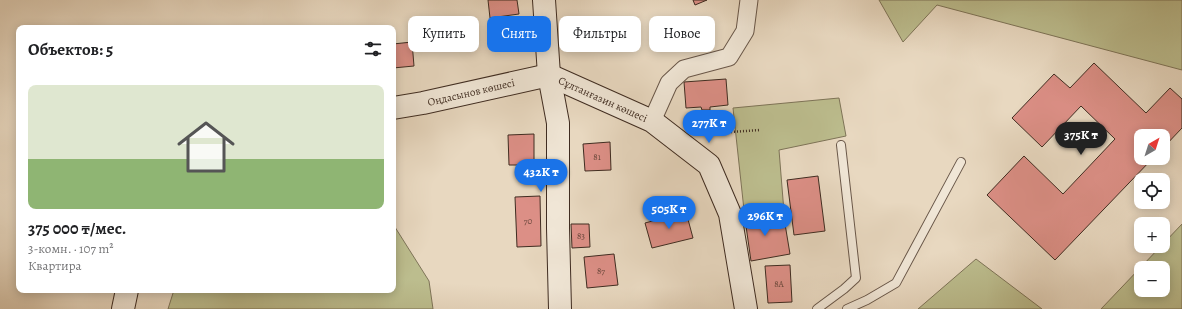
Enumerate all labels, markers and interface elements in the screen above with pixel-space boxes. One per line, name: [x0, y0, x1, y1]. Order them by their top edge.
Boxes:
chip: Купить: [408, 16, 479, 52]
chip: Снять: [487, 16, 551, 52]
chip: Фильтры: [559, 16, 641, 52]
chip: Новое: [649, 16, 715, 52]
text: Объектов: 5: [28, 38, 113, 61]
icon: filters: [362, 38, 384, 60]
street label: Сұлтанғазин көшесі: [556, 73, 650, 126]
street label: Оңдасынов көшесі: [426, 75, 516, 110]
pin: 277K ₸: [676, 110, 742, 144]
icon: home: [170, 111, 242, 183]
text: 277K ₸: [692, 114, 726, 131]
pin: 375K ₸: [1048, 122, 1114, 156]
text: 375K ₸: [1064, 126, 1098, 143]
north arrow: [1134, 129, 1170, 165]
map controls: [1134, 129, 1170, 297]
house number: 81: [593, 151, 601, 163]
pin: 432K ₸: [508, 159, 574, 193]
text: 432K ₸: [523, 163, 559, 180]
button: locate: [1134, 173, 1170, 209]
pin: 505K ₸: [636, 196, 702, 230]
text: 505K ₸: [652, 200, 686, 217]
pin: 296K ₸: [732, 203, 798, 237]
text: 296K ₸: [747, 207, 783, 224]
house number: 70: [524, 215, 532, 227]
text: 375 000 ₸/мес.: [28, 217, 126, 240]
button: +: [1134, 217, 1170, 253]
house number: 83: [577, 230, 585, 242]
text: 3-комн. · 107 m²: [28, 240, 114, 257]
text: Квартира: [28, 257, 82, 274]
button: −: [1134, 261, 1170, 297]
house number: 87: [597, 265, 605, 277]
house number: 8А: [774, 278, 785, 290]

